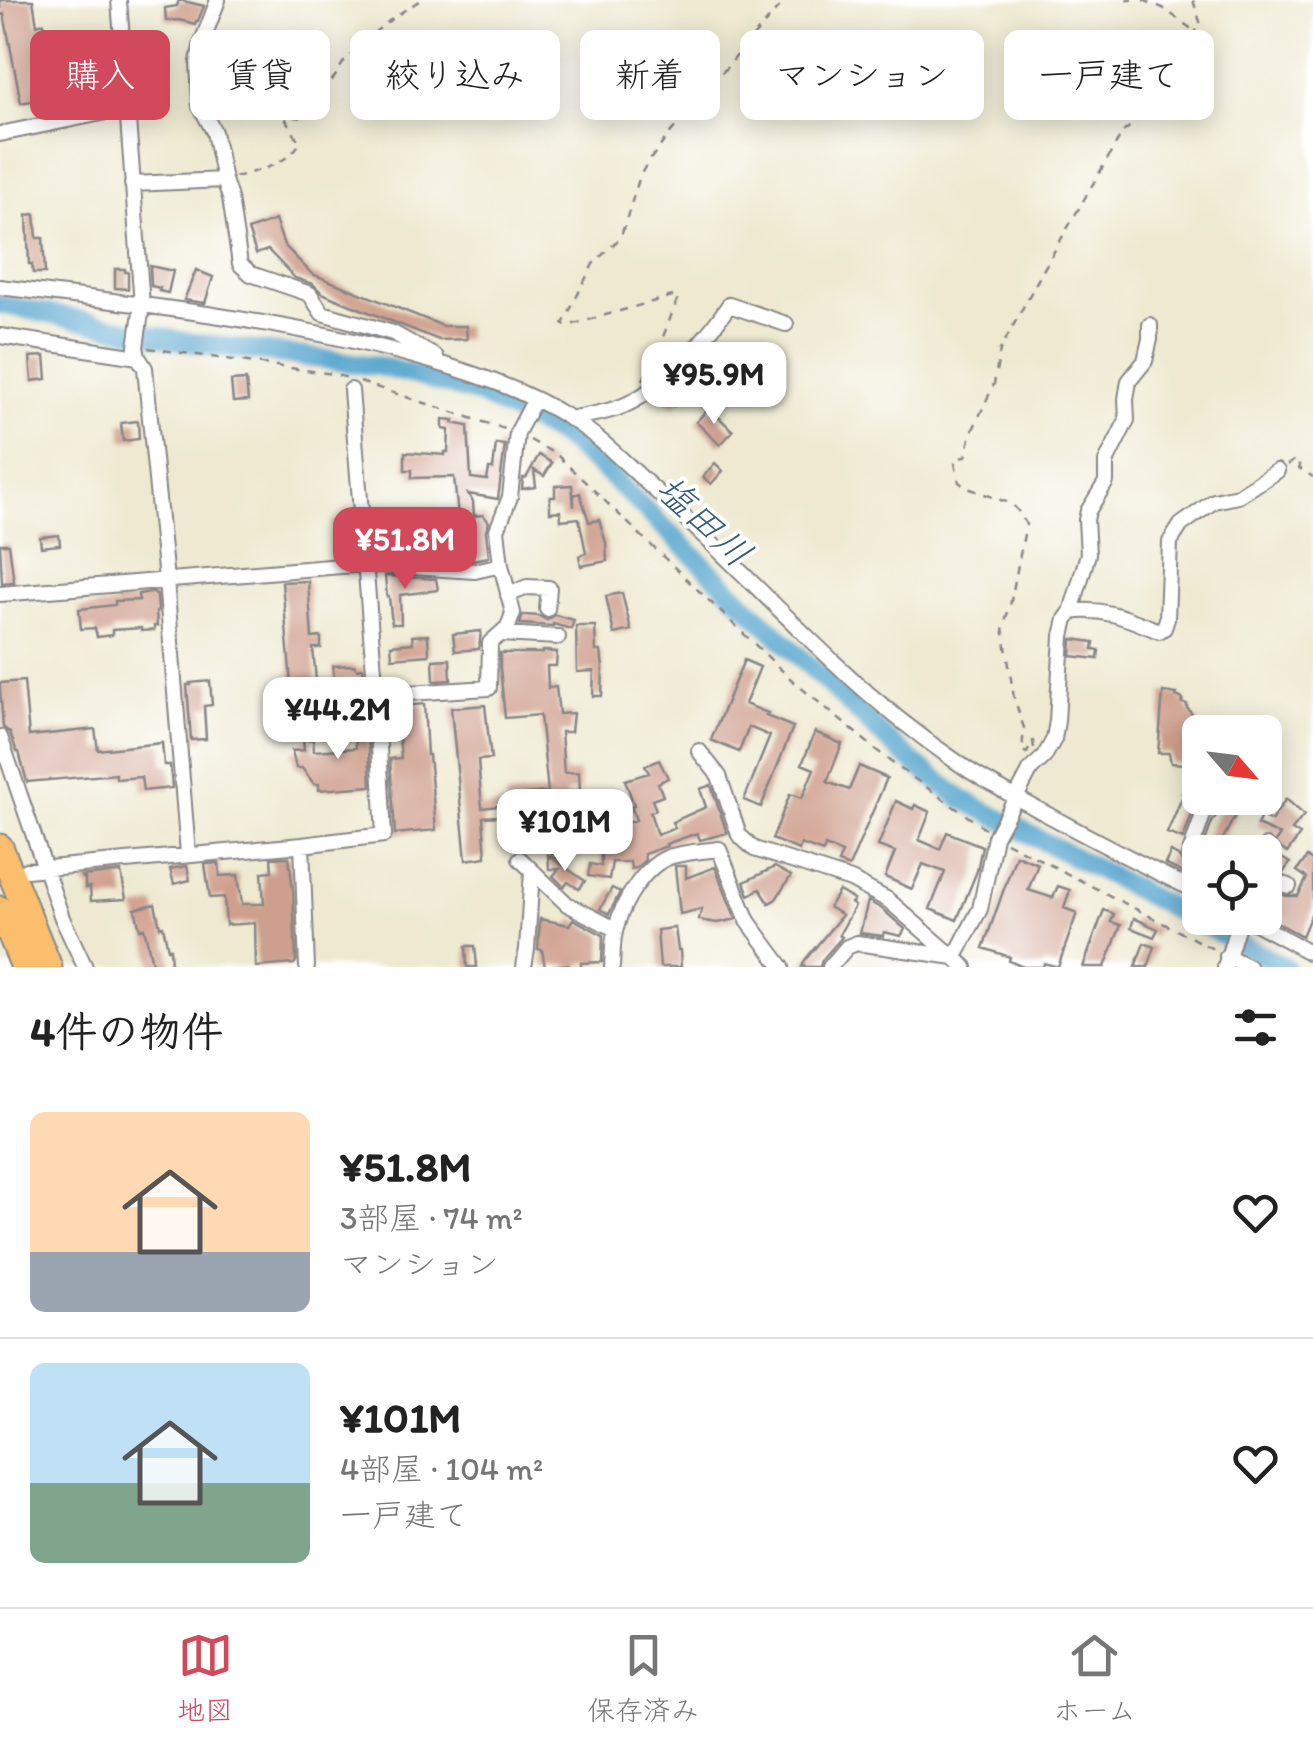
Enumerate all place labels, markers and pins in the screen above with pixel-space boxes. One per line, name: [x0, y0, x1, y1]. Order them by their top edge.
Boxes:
pin: ¥95.9M: [633, 342, 795, 427]
pin: ¥51.8M: [324, 507, 486, 592]
pin: ¥44.2M: [257, 677, 419, 762]
pin: ¥101M: [495, 789, 635, 874]

